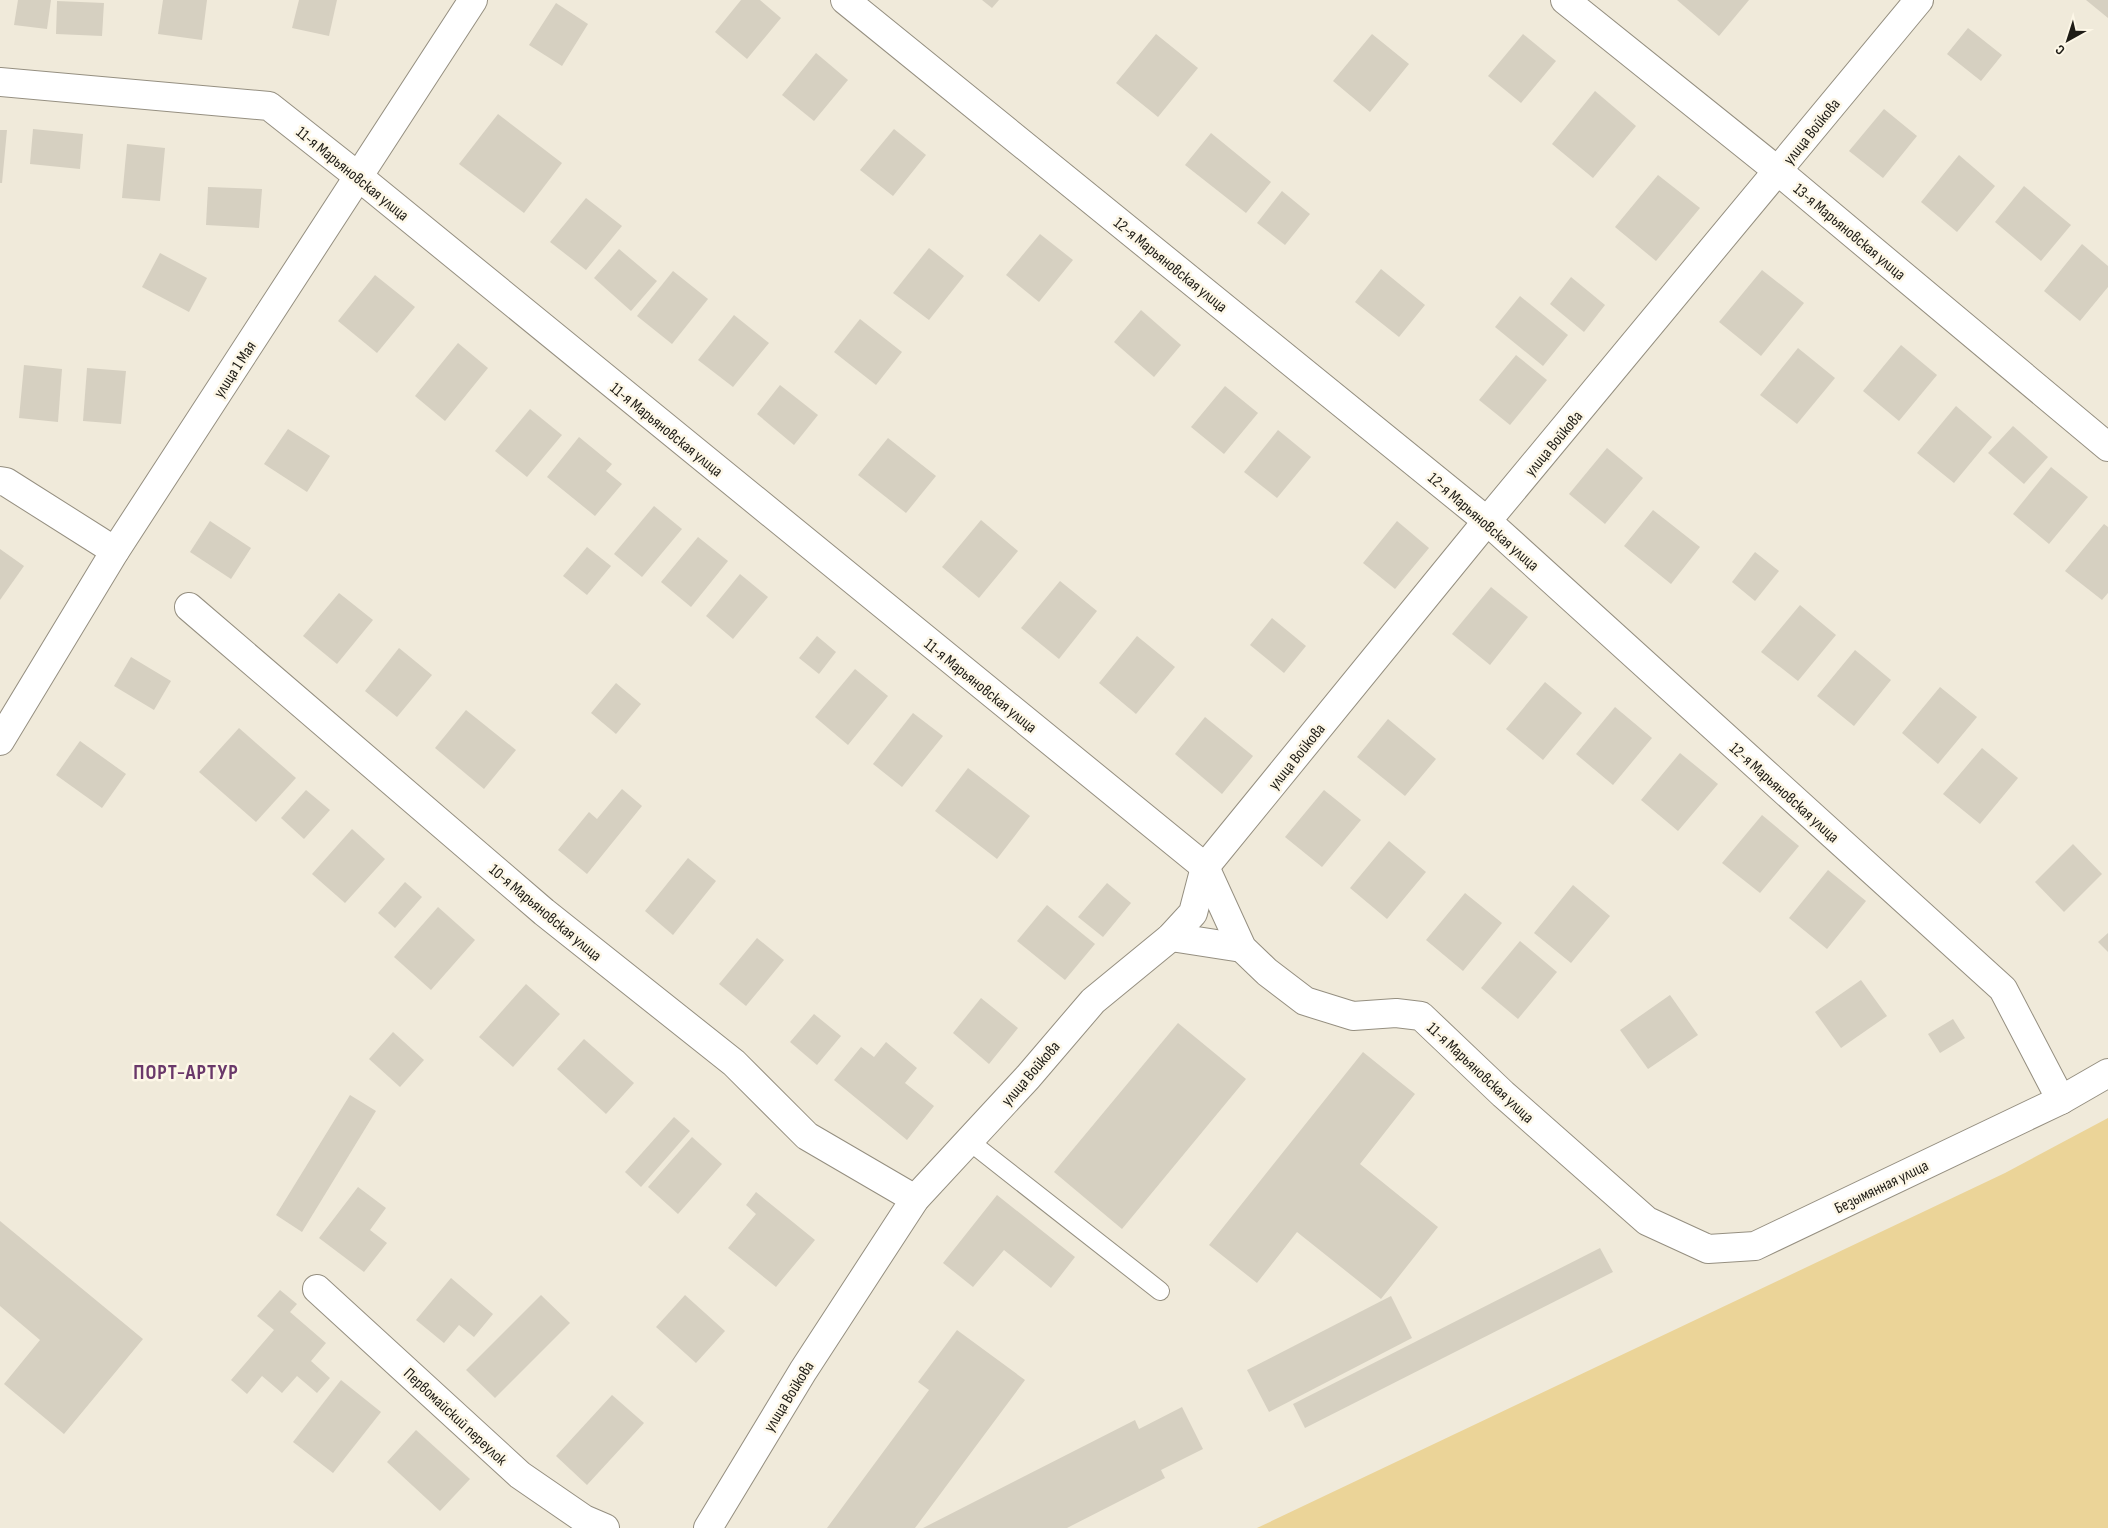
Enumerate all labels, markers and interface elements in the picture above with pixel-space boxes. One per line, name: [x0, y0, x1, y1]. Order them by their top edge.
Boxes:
north arrow: [2043, 15, 2093, 65]
text: С: [2052, 41, 2068, 59]
street label: улица Войкова: [1780, 95, 1845, 169]
street label: 11-я Марьяновская улица: [292, 123, 412, 225]
street label: 13-я Марьяновская улица: [1789, 180, 1909, 285]
street label: 12-я Марьяновская улица: [1110, 214, 1231, 317]
street label: улица 1 Мая: [210, 338, 261, 402]
street label: 11-я Марьяновская улица: [606, 379, 726, 481]
street label: улица Войкова: [1521, 407, 1587, 481]
street label: 12-я Марьяновская улица: [1424, 469, 1542, 575]
street label: 11-я Марьяновская улица: [920, 635, 1040, 737]
street label: улица Войкова: [1265, 720, 1330, 794]
street label: 12-я Марьяновская улица: [1725, 739, 1843, 847]
street label: 10-я Марьяновская улица: [485, 861, 605, 966]
street label: 11-я Марьяновская улица: [1423, 1019, 1537, 1128]
street label: улица Войкова: [998, 1038, 1064, 1110]
district label: ПОРТ-АРТУР: [133, 1060, 239, 1085]
street label: Безымянная улица: [1832, 1156, 1932, 1218]
street label: улица Войкова: [760, 1358, 818, 1436]
street label: Первомайский переулок: [399, 1364, 511, 1470]

